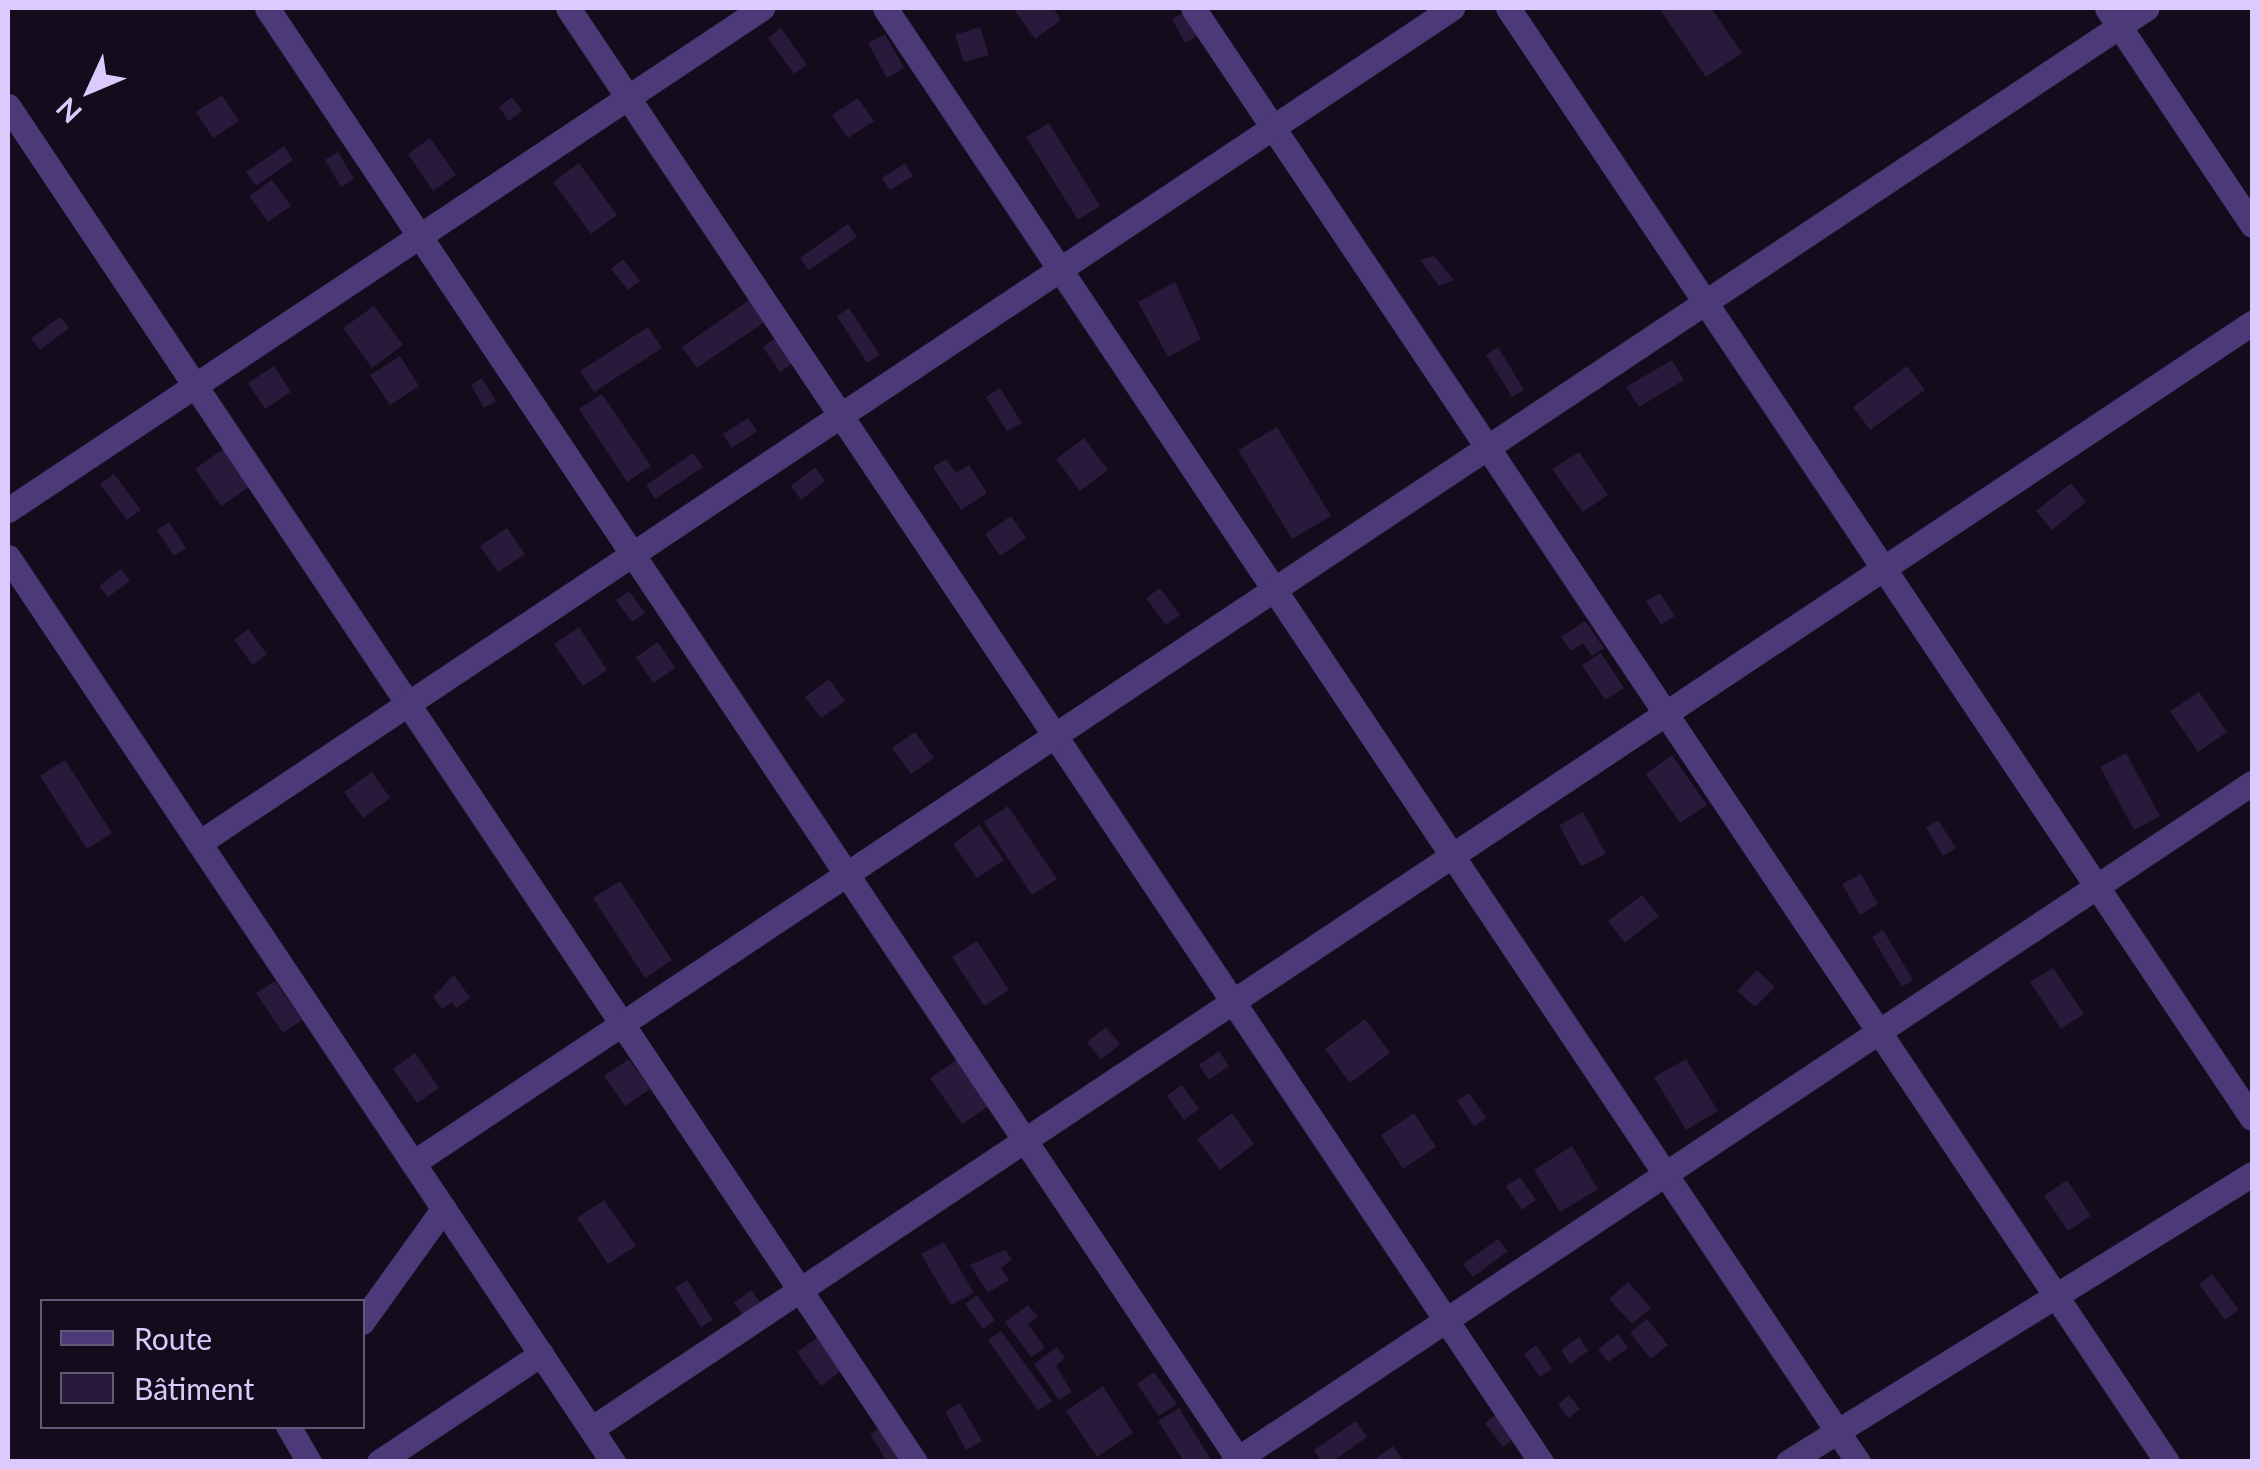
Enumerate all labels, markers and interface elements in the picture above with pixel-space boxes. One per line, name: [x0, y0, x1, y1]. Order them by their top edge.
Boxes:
north arrow: [40, 40, 140, 140]
text: N: [49, 91, 88, 130]
legend: [40, 1299, 365, 1429]
text: Route: [134, 1320, 212, 1356]
text: Bâtiment: [134, 1370, 254, 1406]

